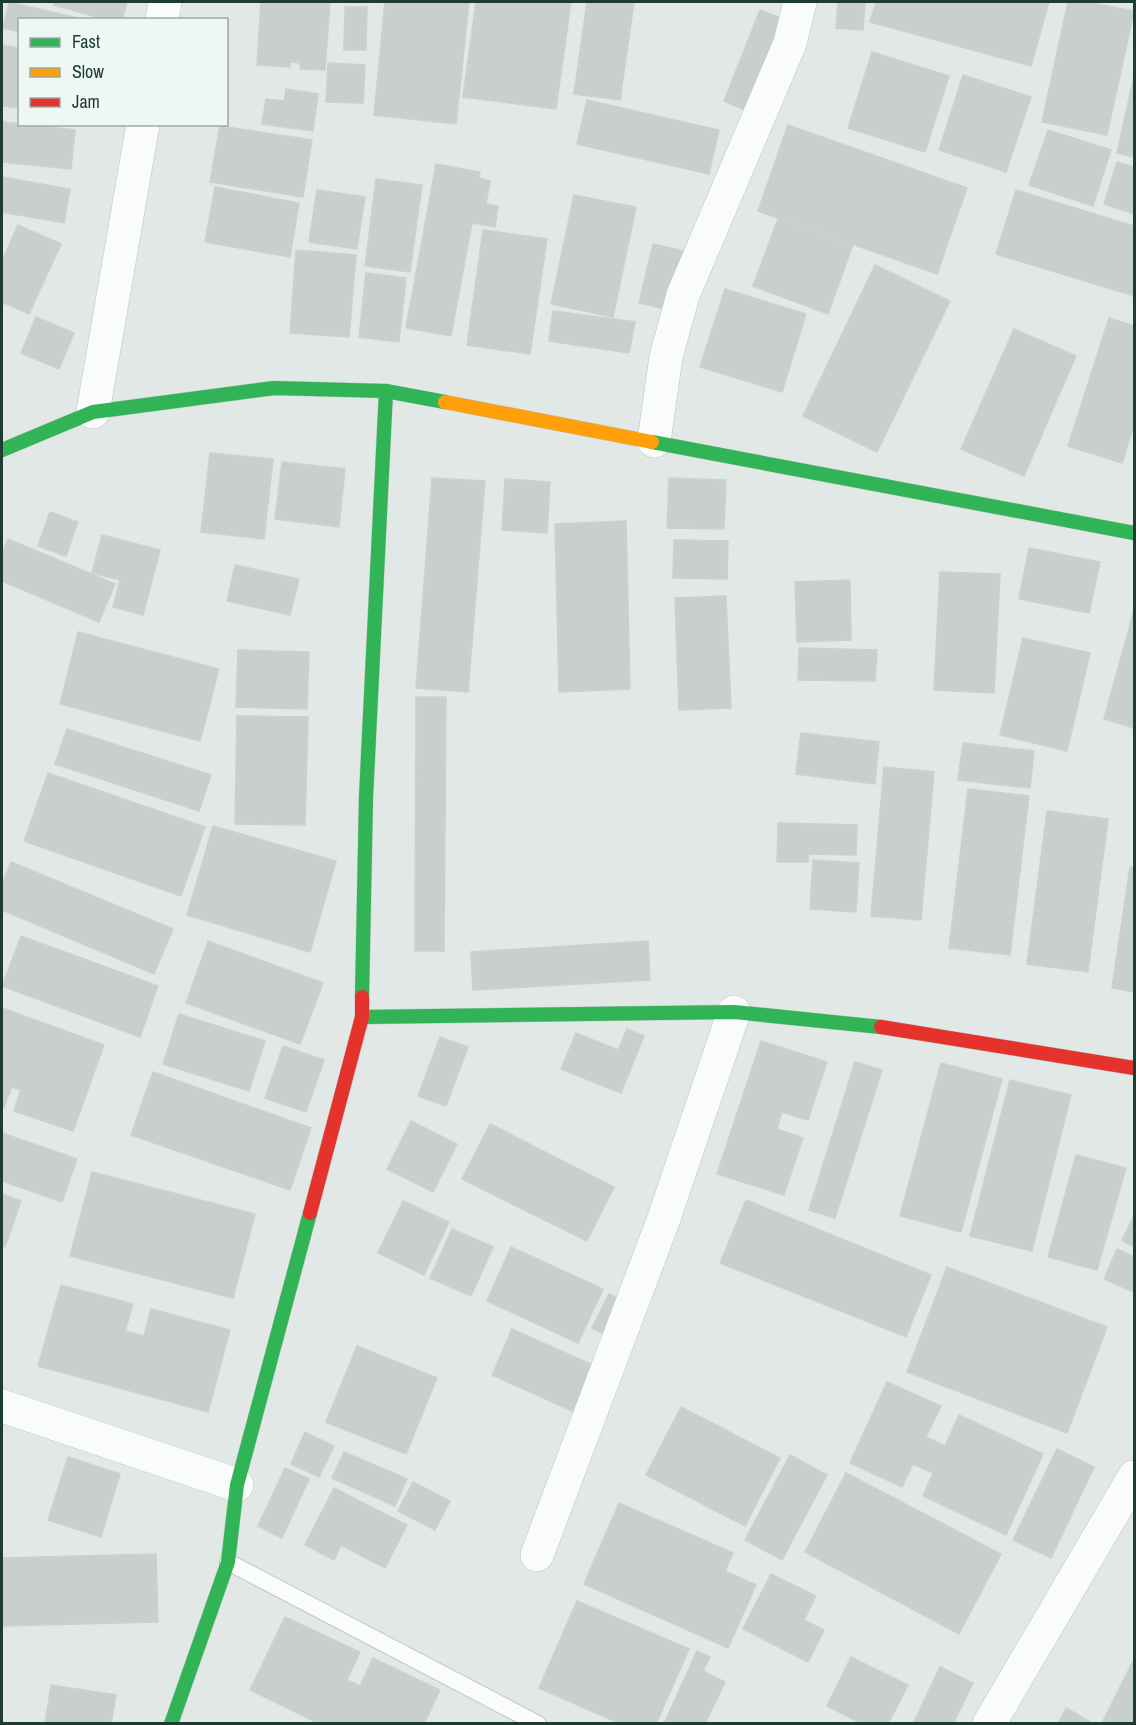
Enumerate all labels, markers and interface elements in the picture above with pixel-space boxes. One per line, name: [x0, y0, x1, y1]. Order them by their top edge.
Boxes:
legend: [18, 18, 228, 126]
text: Fast: [72, 29, 100, 54]
text: Slow: [72, 59, 104, 84]
text: Jam: [72, 89, 100, 114]

